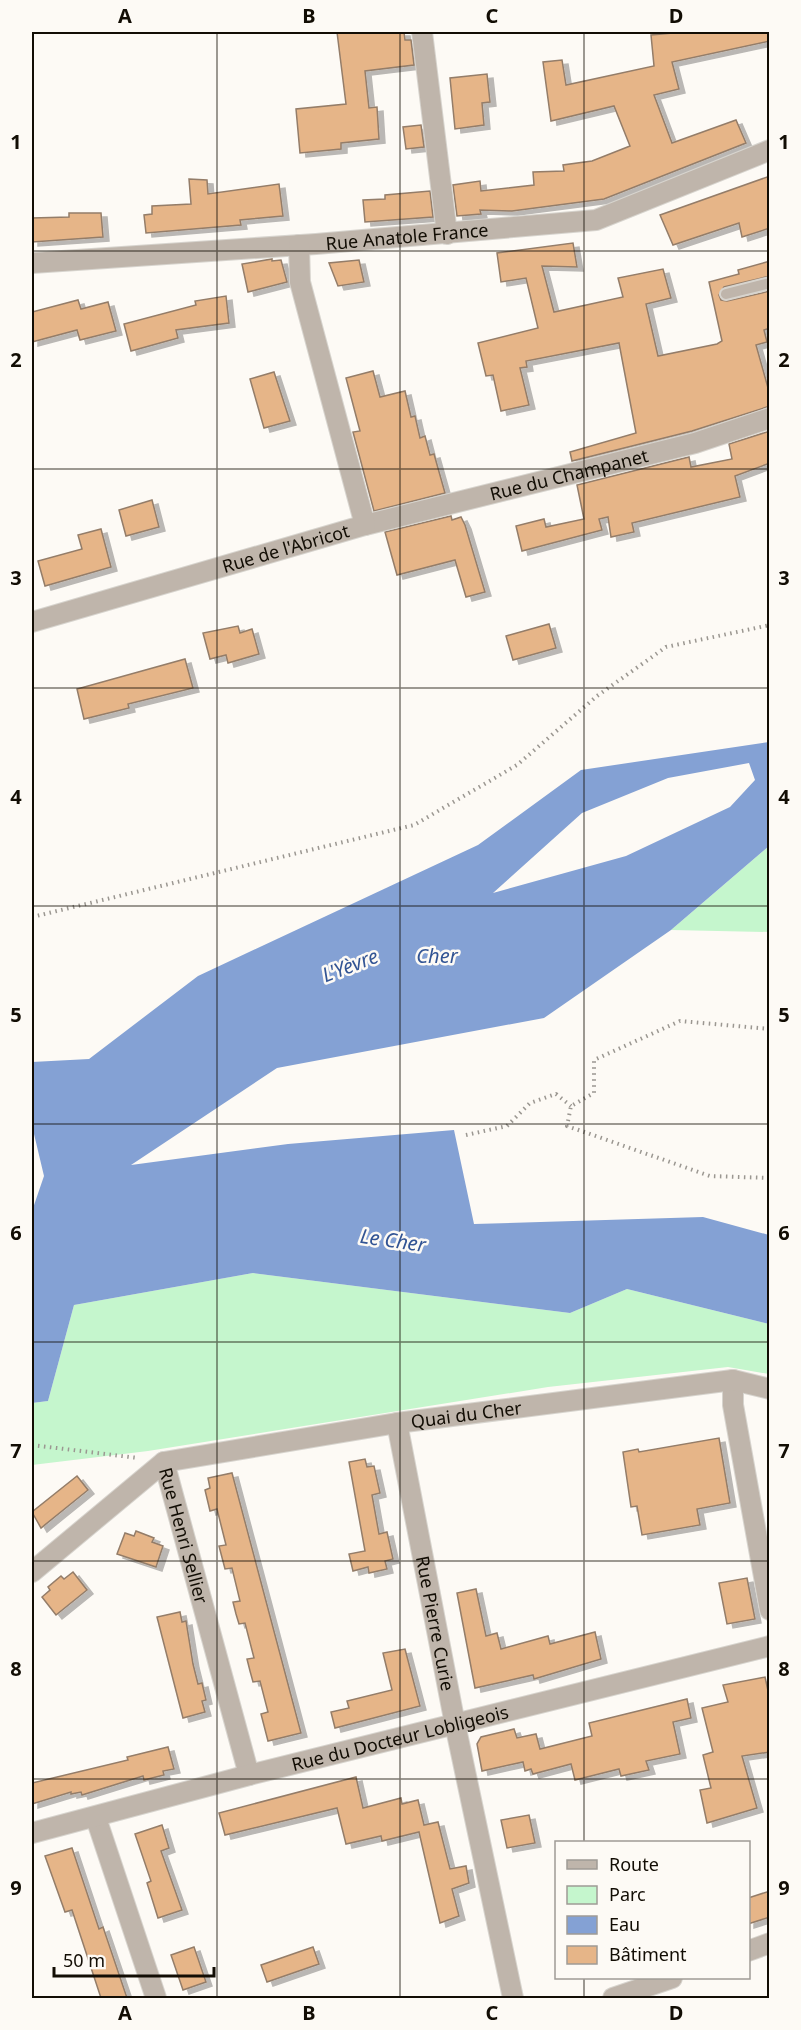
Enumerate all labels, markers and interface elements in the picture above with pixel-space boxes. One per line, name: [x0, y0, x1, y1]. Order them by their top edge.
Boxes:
text: A: [118, 2, 132, 29]
text: B: [302, 2, 316, 29]
text: C: [486, 2, 499, 29]
text: D: [669, 2, 683, 29]
text: 1: [10, 128, 22, 155]
text: 1: [778, 128, 790, 155]
street label: Rue Anatole France: [325, 217, 489, 255]
text: 2: [10, 346, 22, 373]
text: 2: [778, 346, 790, 373]
street label: Rue du Champanet: [487, 443, 651, 506]
street label: Rue de l'Abricot: [219, 518, 352, 578]
text: 3: [10, 564, 22, 591]
text: 3: [778, 564, 790, 591]
text: 4: [10, 783, 22, 810]
text: 4: [778, 783, 790, 810]
water label: L'Yèvre: [318, 942, 382, 988]
water label: Cher: [416, 942, 459, 969]
text: 5: [10, 1001, 22, 1028]
text: 5: [778, 1001, 790, 1028]
text: 6: [10, 1219, 22, 1246]
text: 6: [778, 1219, 790, 1246]
water label: Le Cher: [358, 1222, 429, 1258]
street label: Quai du Cher: [409, 1395, 524, 1433]
text: 7: [10, 1437, 22, 1464]
text: 7: [778, 1437, 790, 1464]
street label: Rue Henri Sellier: [154, 1465, 214, 1607]
street label: Rue Pierre Curie: [411, 1554, 460, 1693]
text: 8: [10, 1655, 22, 1682]
text: 8: [778, 1655, 790, 1682]
street label: Rue du Docteur Lobligeois: [289, 1699, 511, 1776]
legend: [555, 1841, 750, 1979]
text: Route: [609, 1852, 659, 1876]
text: 9: [10, 1874, 22, 1901]
text: 9: [778, 1874, 790, 1901]
text: Parc: [609, 1882, 646, 1906]
text: Eau: [609, 1912, 640, 1936]
scale bar: [54, 1940, 214, 1978]
text: Bâtiment: [609, 1942, 687, 1966]
text: 50 m: [63, 1948, 105, 1972]
text: A: [118, 1999, 132, 2026]
text: B: [302, 1999, 316, 2026]
text: C: [486, 1999, 499, 2026]
text: D: [669, 1999, 683, 2026]

